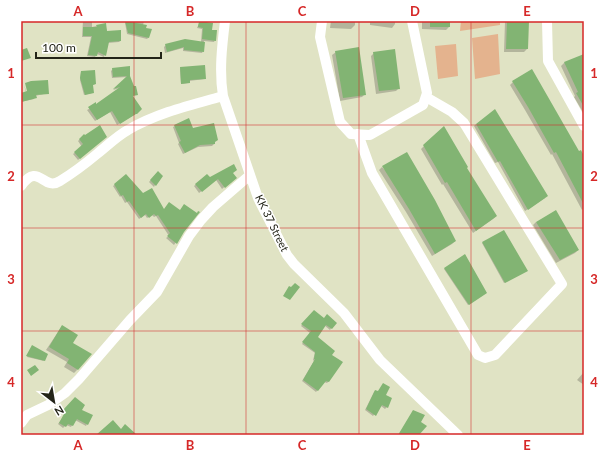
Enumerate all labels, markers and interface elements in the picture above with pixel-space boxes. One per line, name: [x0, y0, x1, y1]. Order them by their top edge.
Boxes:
text: A: [72, 3, 83, 19]
text: B: [186, 3, 195, 19]
text: C: [298, 3, 307, 19]
text: D: [410, 3, 420, 19]
text: E: [523, 3, 531, 19]
scale bar: [36, 34, 161, 60]
text: 100 m: [42, 40, 76, 55]
text: 1: [7, 65, 15, 81]
text: 1: [590, 65, 598, 81]
text: 2: [7, 168, 15, 184]
text: 2: [590, 168, 598, 184]
street label: KK 37 Street: [253, 192, 292, 254]
text: 3: [7, 271, 15, 287]
text: 3: [590, 271, 598, 287]
text: 4: [7, 374, 15, 390]
text: 4: [590, 374, 598, 390]
north arrow: [34, 382, 74, 422]
text: N: [52, 403, 66, 419]
text: A: [72, 437, 83, 453]
text: B: [186, 437, 195, 453]
text: C: [298, 437, 307, 453]
text: D: [410, 437, 420, 453]
text: E: [523, 437, 531, 453]

